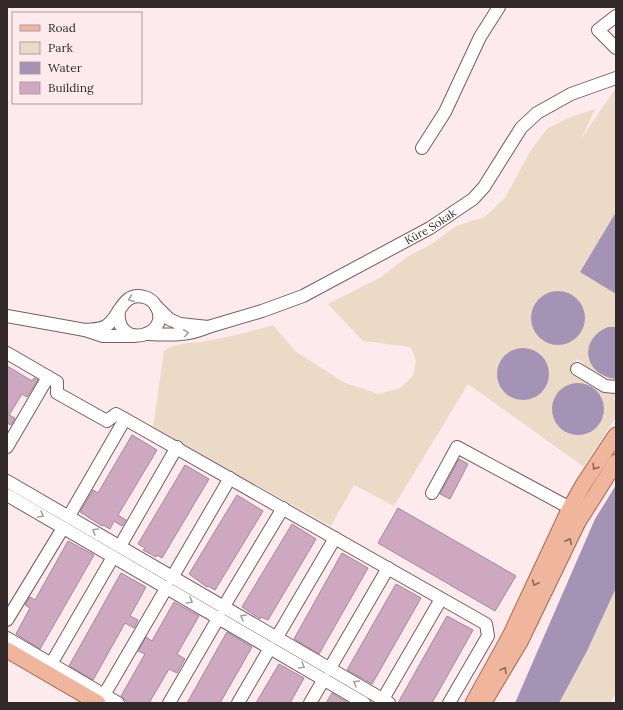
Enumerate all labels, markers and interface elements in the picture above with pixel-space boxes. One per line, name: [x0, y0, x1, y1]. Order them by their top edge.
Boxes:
legend: [12, 12, 142, 104]
text: Road: [48, 20, 76, 35]
text: Park: [48, 40, 74, 55]
text: Water: [48, 60, 83, 75]
text: Building: [48, 80, 94, 95]
street label: Küre Sokak: [402, 205, 459, 247]
one-way arrow: [128, 294, 135, 302]
one-way arrow: [183, 329, 189, 338]
one-way arrow: [592, 463, 599, 470]
one-way arrow: [37, 510, 44, 517]
one-way arrow: [92, 529, 99, 536]
one-way arrow: [564, 538, 572, 545]
one-way arrow: [532, 578, 540, 586]
one-way arrow: [186, 596, 193, 603]
one-way arrow: [240, 615, 247, 622]
one-way arrow: [298, 662, 305, 669]
one-way arrow: [499, 667, 506, 674]
one-way arrow: [352, 681, 360, 688]

